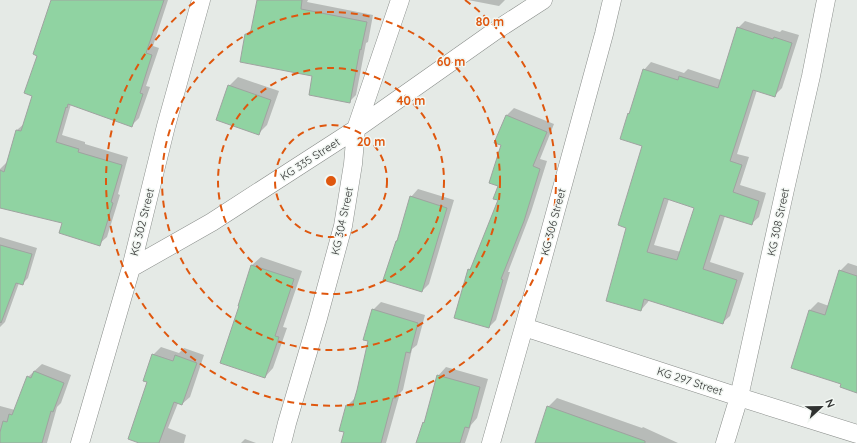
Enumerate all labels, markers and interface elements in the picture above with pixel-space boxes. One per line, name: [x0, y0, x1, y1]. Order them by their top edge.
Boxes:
text: 80 m: [476, 14, 504, 29]
text: 60 m: [437, 54, 465, 69]
text: 40 m: [397, 93, 425, 108]
street label: KG 335 Street: [278, 134, 343, 183]
text: 20 m: [357, 134, 385, 149]
centre of rings: [324, 174, 338, 188]
street label: KG 302 Street: [127, 186, 157, 257]
street label: KG 304 Street: [328, 186, 356, 256]
street label: KG 306 Street: [537, 187, 569, 257]
street label: KG 308 Street: [764, 187, 792, 257]
street label: KG 297 Street: [655, 364, 725, 398]
north arrow: [801, 387, 841, 427]
text: N: [822, 397, 838, 410]

